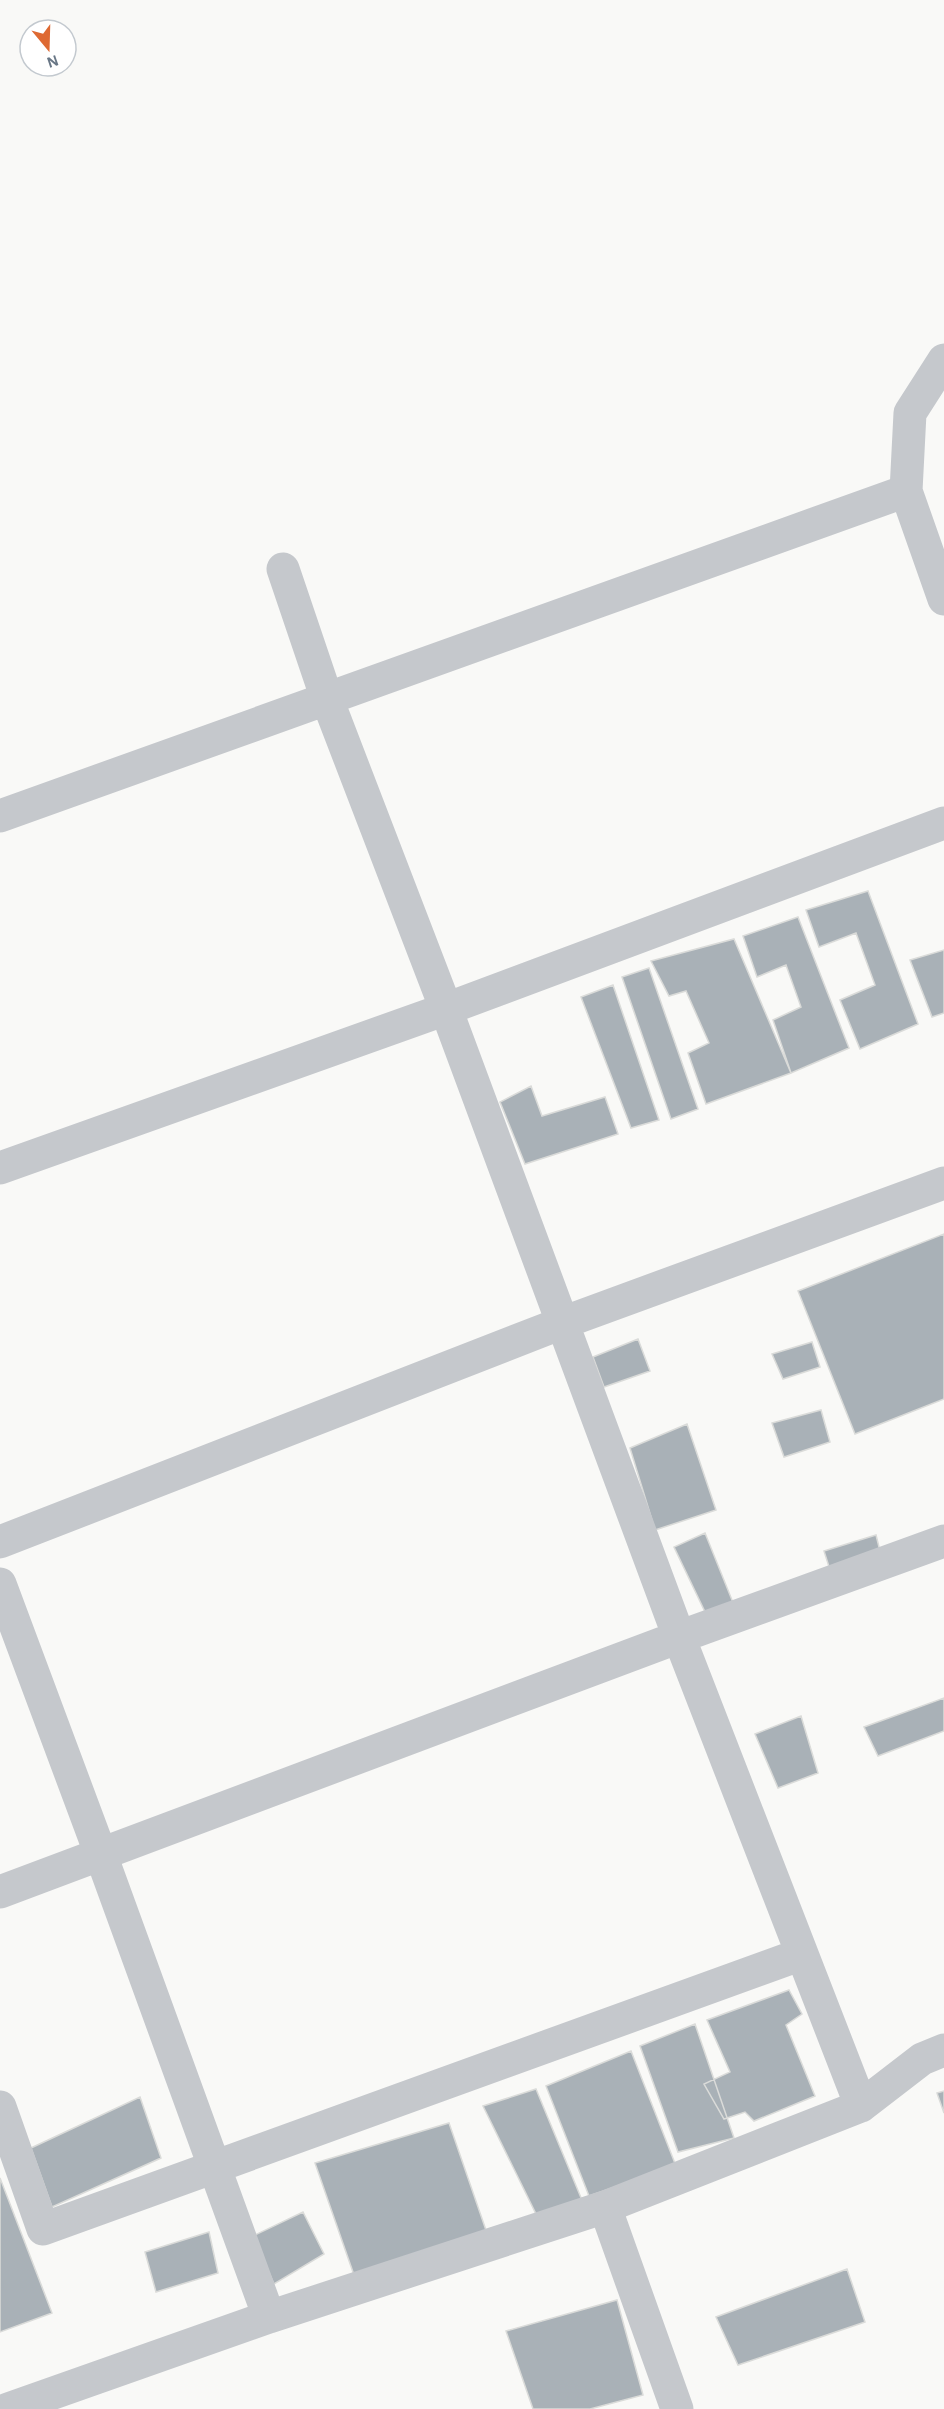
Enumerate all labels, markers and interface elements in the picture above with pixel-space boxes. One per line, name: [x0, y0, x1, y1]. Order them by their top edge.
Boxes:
north arrow: [18, 18, 78, 78]
text: N: [45, 52, 60, 71]

